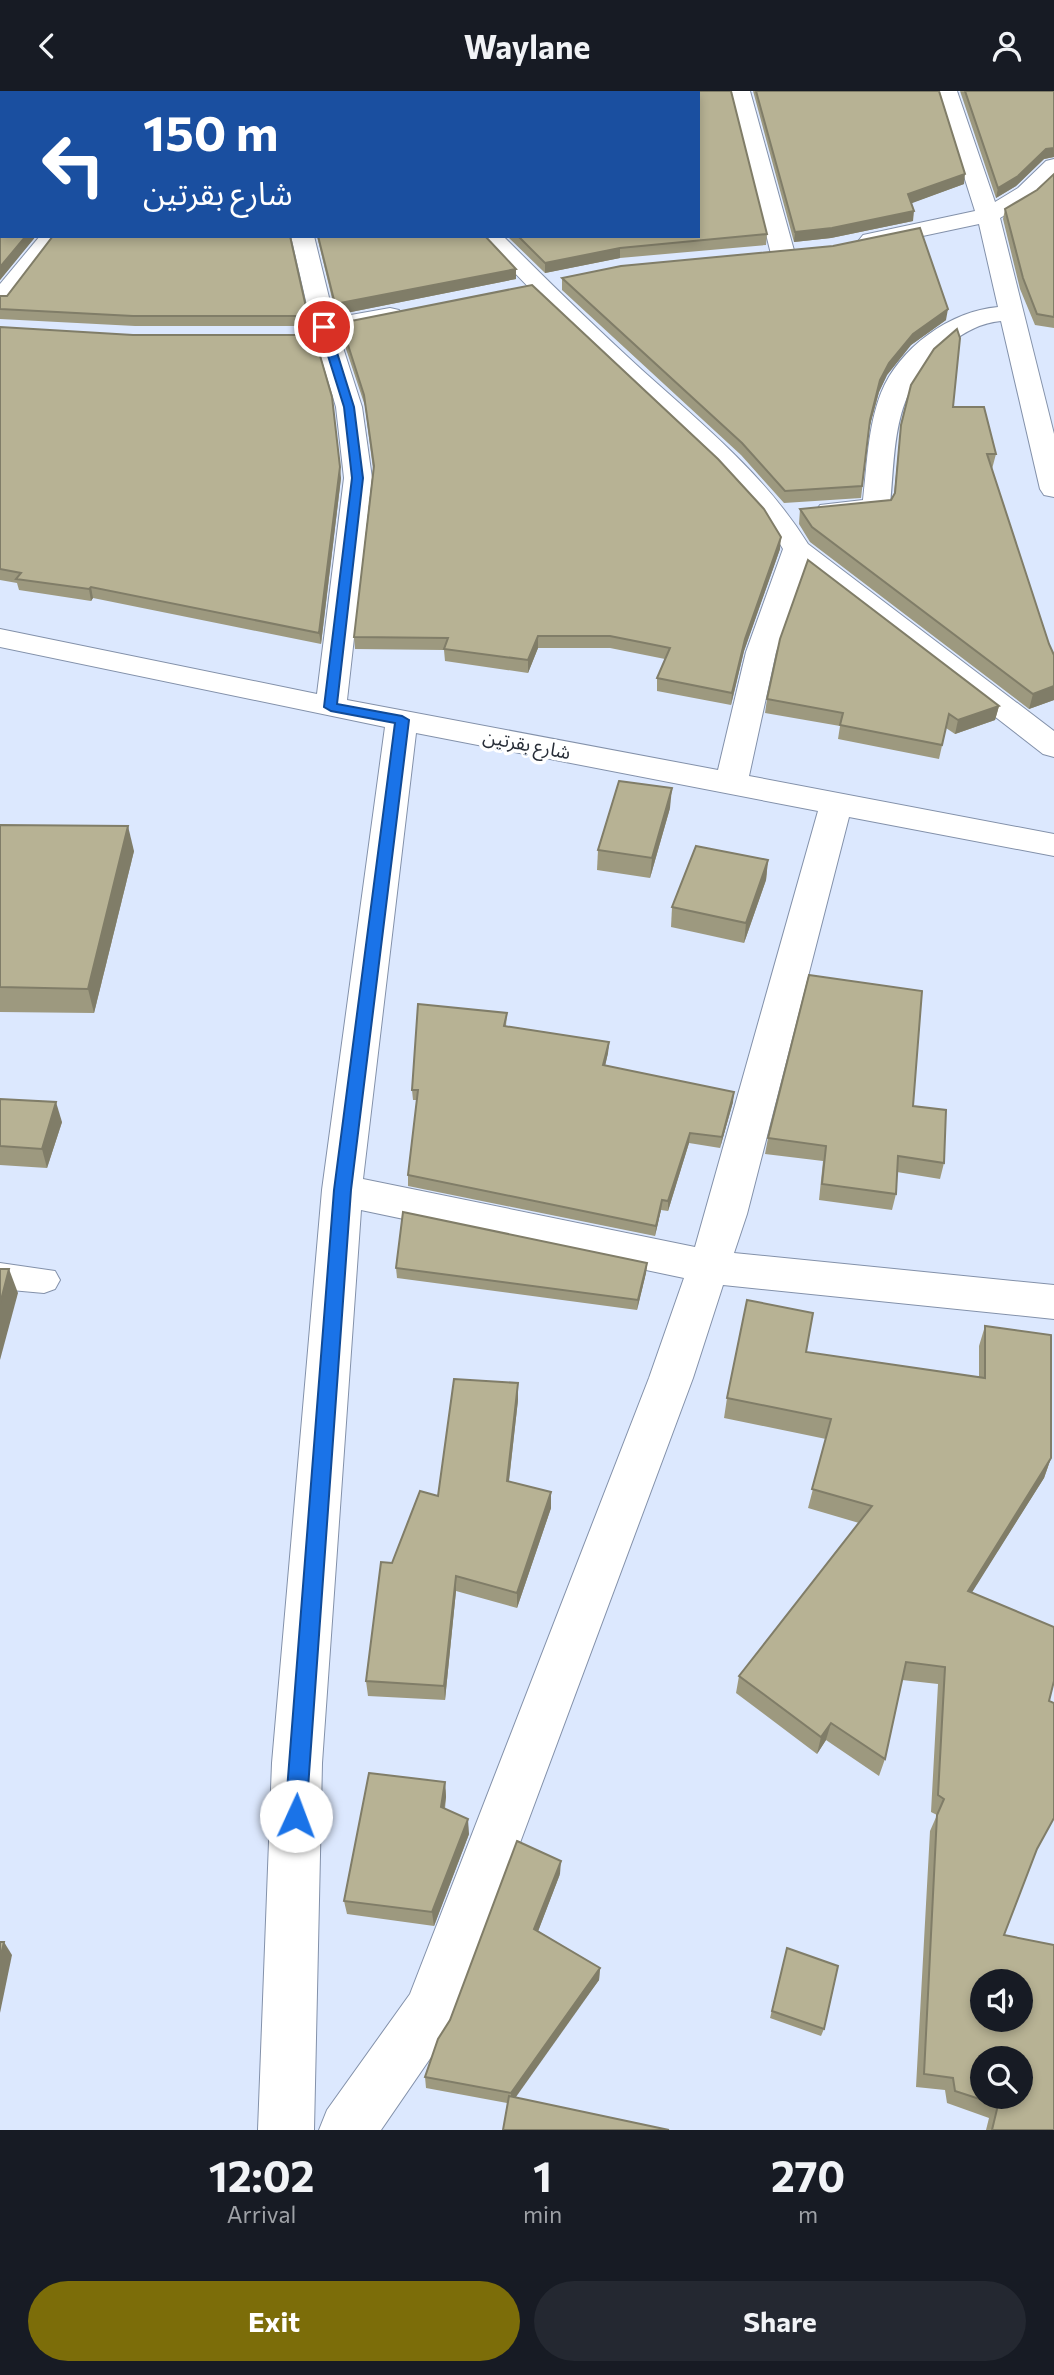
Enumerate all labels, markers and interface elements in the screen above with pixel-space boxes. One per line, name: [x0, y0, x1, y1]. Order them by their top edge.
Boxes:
text: Waylane: [464, 26, 590, 66]
icon: back: [28, 27, 66, 65]
icon: person: [988, 27, 1026, 65]
text: 150 m: [143, 101, 278, 161]
icon: left: [28, 119, 119, 210]
text: شارع بقرتين: [143, 172, 293, 212]
pin: [294, 297, 354, 357]
icon: arrive: [305, 308, 343, 346]
street label: شارع بقرتين: [481, 724, 573, 766]
position arrow: [259, 1779, 333, 1853]
map controls: [970, 1969, 1033, 2109]
button: sound: [970, 1969, 1033, 2032]
button: search: [970, 2046, 1033, 2109]
text: 12:02: [209, 2149, 314, 2201]
text: 1: [533, 2149, 552, 2201]
text: 270: [771, 2149, 845, 2201]
text: Arrival: [227, 2200, 296, 2228]
text: min: [523, 2200, 562, 2228]
text: m: [798, 2200, 818, 2228]
button: Exit: [28, 2281, 520, 2361]
button: Share: [534, 2281, 1026, 2361]

